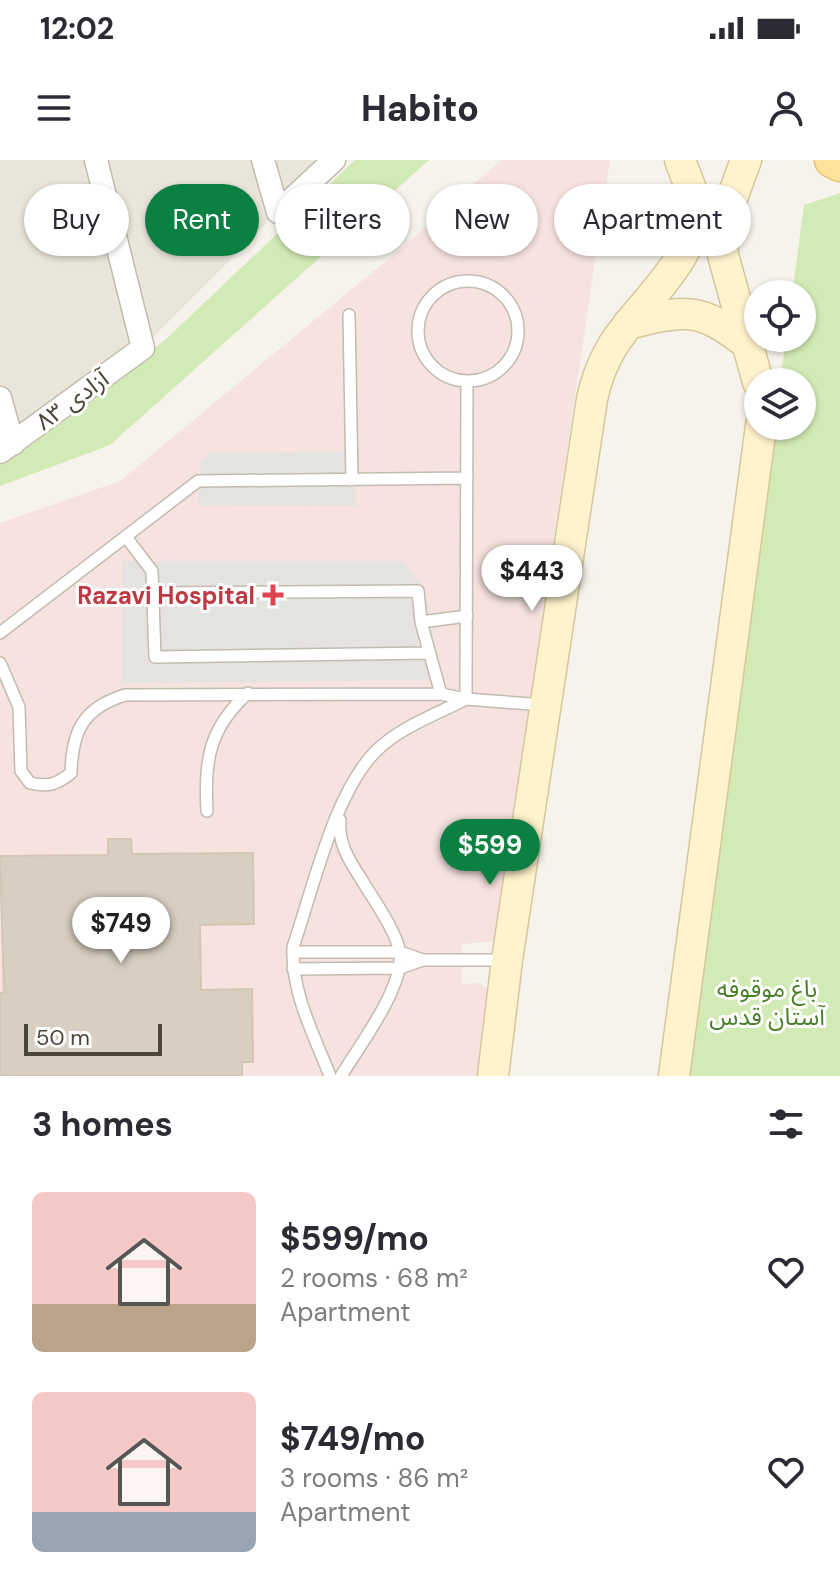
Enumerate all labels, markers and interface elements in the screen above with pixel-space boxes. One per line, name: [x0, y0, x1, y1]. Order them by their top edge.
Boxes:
text: 12:02: [40, 9, 114, 48]
text: Habito: [361, 85, 479, 132]
icon: menu: [32, 86, 76, 130]
icon: person: [764, 86, 808, 130]
chip: Buy: [24, 184, 129, 256]
chip: Rent: [145, 184, 259, 256]
chip: Filters: [275, 184, 410, 256]
chip: New: [426, 184, 538, 256]
chip: Apartment: [554, 184, 751, 256]
map controls: [744, 280, 816, 440]
button: locate: [744, 280, 816, 352]
street label: آزادی ۸۳: [29, 362, 116, 437]
button: layers: [744, 368, 816, 440]
pin: $443: [485, 545, 579, 613]
text: $443: [499, 554, 565, 588]
place label: Razavi Hospital: [77, 580, 255, 611]
marker: Razavi Hospital: [262, 584, 284, 606]
pin: $599: [443, 819, 537, 887]
text: $599: [458, 828, 522, 862]
pin: $749: [74, 897, 168, 965]
text: $749: [90, 906, 152, 940]
park label: باغ موقوفه آستان قدس: [709, 973, 826, 1032]
scale bar: [24, 1020, 162, 1056]
text: 50 m: [36, 1023, 90, 1052]
text: 3 homes: [32, 1102, 173, 1147]
icon: filters: [764, 1102, 808, 1146]
text: $599/mo: [280, 1216, 429, 1261]
icon: home: [96, 1224, 192, 1320]
icon: heart: [764, 1250, 808, 1294]
text: 2 rooms · 68 m²: [280, 1261, 468, 1295]
text: Apartment: [280, 1295, 411, 1329]
text: $749/mo: [280, 1416, 426, 1461]
icon: home: [96, 1424, 192, 1520]
icon: heart: [764, 1450, 808, 1494]
text: 3 rooms · 86 m²: [280, 1461, 468, 1495]
text: Apartment: [280, 1495, 411, 1529]

